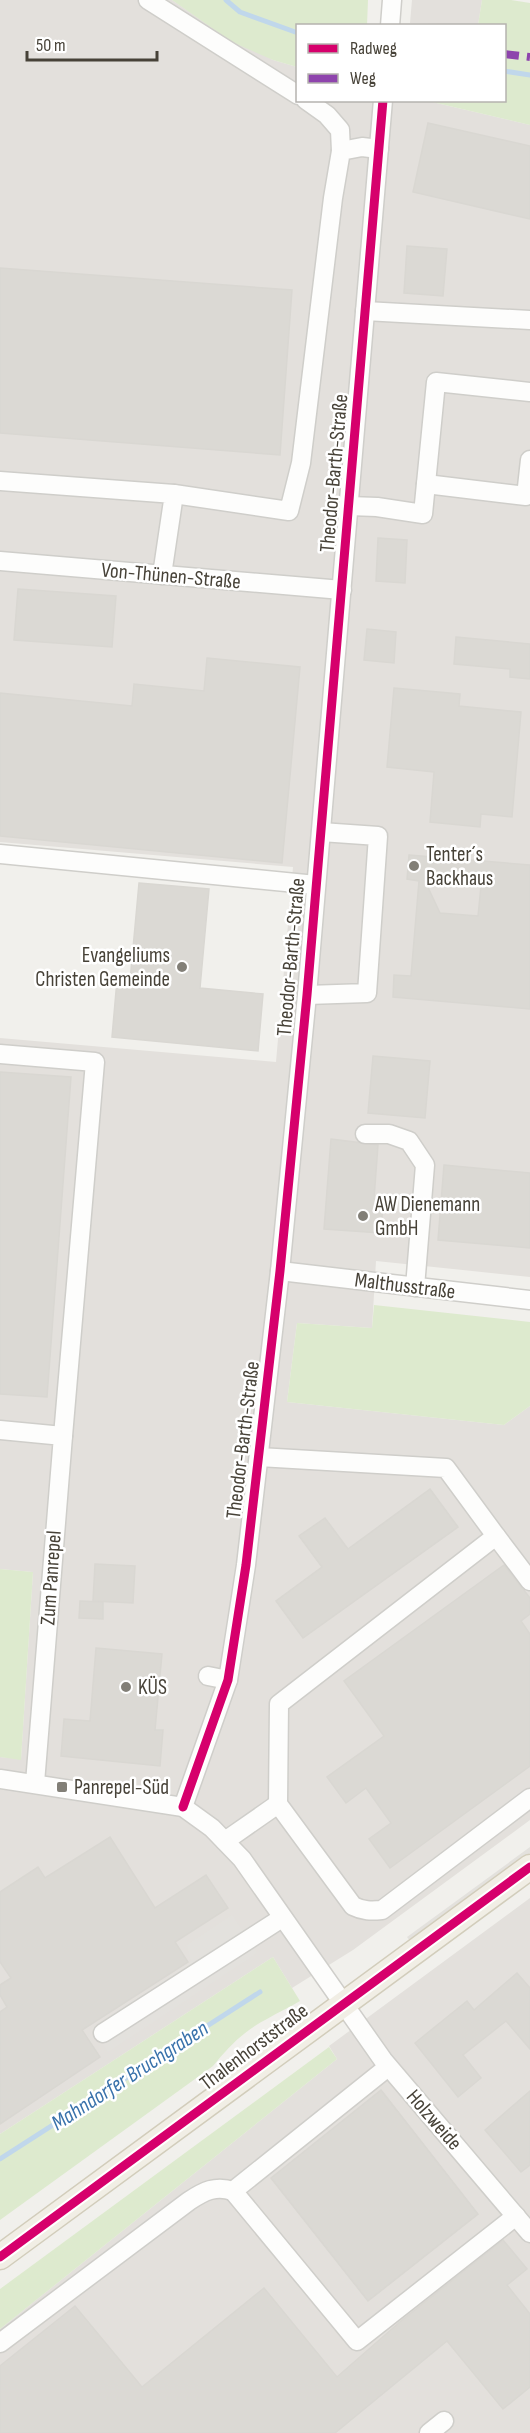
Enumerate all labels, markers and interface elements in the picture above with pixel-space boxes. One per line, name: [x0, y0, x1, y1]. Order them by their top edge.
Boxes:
scale bar: [27, 24, 158, 62]
legend: [296, 24, 506, 102]
text: 50 m: [36, 35, 66, 56]
text: Radweg: [350, 38, 397, 59]
text: Weg: [350, 68, 376, 89]
street label: Theodor-Barth-Straße: [315, 393, 353, 553]
street label: Von-Thünen-Straße: [100, 557, 242, 595]
place label: Tenter´s Backhaus: [426, 842, 493, 891]
marker: Tenter´s Backhaus: [407, 859, 421, 873]
street label: Theodor-Barth-Straße: [272, 877, 310, 1037]
place label: Evangeliums Christen Gemeinde: [35, 943, 170, 992]
marker: Evangeliums Christen Gemeinde: [175, 960, 189, 974]
place label: AW Dienemann GmbH: [374, 1192, 480, 1241]
marker: AW Dienemann GmbH: [356, 1209, 370, 1223]
street label: Malthusstraße: [353, 1267, 457, 1305]
street label: Theodor-Barth-Straße: [221, 1360, 265, 1520]
street label: Zum Panrepel: [35, 1530, 67, 1626]
place label: KÜS: [138, 1675, 167, 1700]
marker: KÜS: [119, 1680, 133, 1694]
place label: Panrepel-Süd: [74, 1775, 169, 1800]
marker: Panrepel-Süd: [55, 1780, 69, 1794]
street label: Thalenhorststraße: [195, 1998, 313, 2096]
water label: Mahndorfer Bruchgraben: [46, 2015, 214, 2137]
street label: Holzweide: [401, 2085, 467, 2155]

